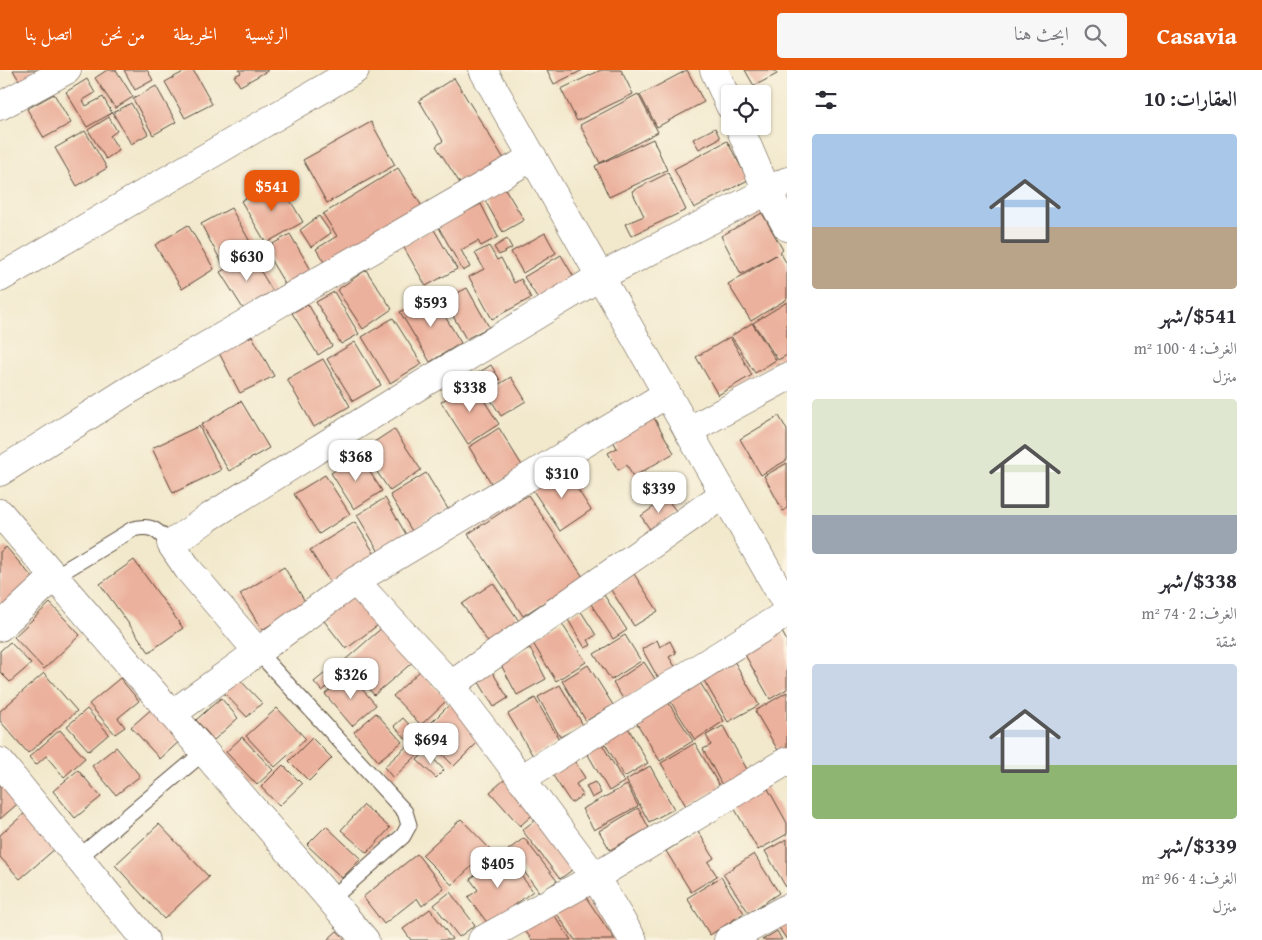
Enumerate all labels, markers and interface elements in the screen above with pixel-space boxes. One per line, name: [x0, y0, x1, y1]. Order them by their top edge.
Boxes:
search box: [777, 13, 1127, 58]
text: Casavia: [1157, 18, 1237, 53]
text: ابحث هنا: [1014, 19, 1069, 47]
text: اتصل بنا: [25, 20, 72, 47]
text: من نحن: [100, 20, 145, 47]
text: الخريطة: [173, 20, 217, 47]
text: الرئيسية: [245, 20, 288, 47]
icon: search: [1081, 21, 1109, 49]
text: العقارات: 10: [1144, 83, 1237, 114]
map controls: [721, 85, 771, 135]
button: locate: [721, 85, 771, 135]
icon: filters: [812, 86, 840, 114]
icon: home: [980, 166, 1070, 256]
pin: $541: [242, 170, 302, 212]
text: $541: [255, 174, 289, 198]
pin: $630: [217, 240, 277, 282]
text: $630: [230, 244, 264, 268]
pin: $593: [401, 286, 461, 328]
text: $593: [414, 290, 448, 314]
text: $541/شهر: [1159, 300, 1237, 331]
text: الغرف: 4 · 100 m²: [1134, 336, 1237, 360]
text: منزل: [1212, 364, 1237, 388]
pin: $338: [440, 370, 500, 413]
text: $338: [453, 375, 487, 399]
icon: home: [980, 431, 1070, 521]
pin: $368: [326, 440, 386, 482]
text: $368: [339, 444, 373, 468]
pin: $310: [532, 456, 592, 499]
text: $310: [545, 461, 579, 485]
pin: $339: [629, 472, 689, 514]
text: $339: [642, 476, 676, 500]
text: $338/شهر: [1159, 565, 1237, 596]
text: الغرف: 2 · 74 m²: [1141, 601, 1237, 625]
text: شقة: [1216, 629, 1237, 653]
pin: $326: [321, 658, 381, 700]
text: $326: [334, 662, 368, 686]
icon: home: [980, 696, 1070, 786]
pin: $694: [401, 722, 461, 765]
text: $694: [414, 727, 448, 751]
text: $339/شهر: [1159, 830, 1237, 861]
pin: $405: [468, 846, 528, 889]
text: $405: [481, 851, 515, 875]
text: الغرف: 4 · 96 m²: [1141, 866, 1237, 890]
text: منزل: [1212, 894, 1237, 918]

